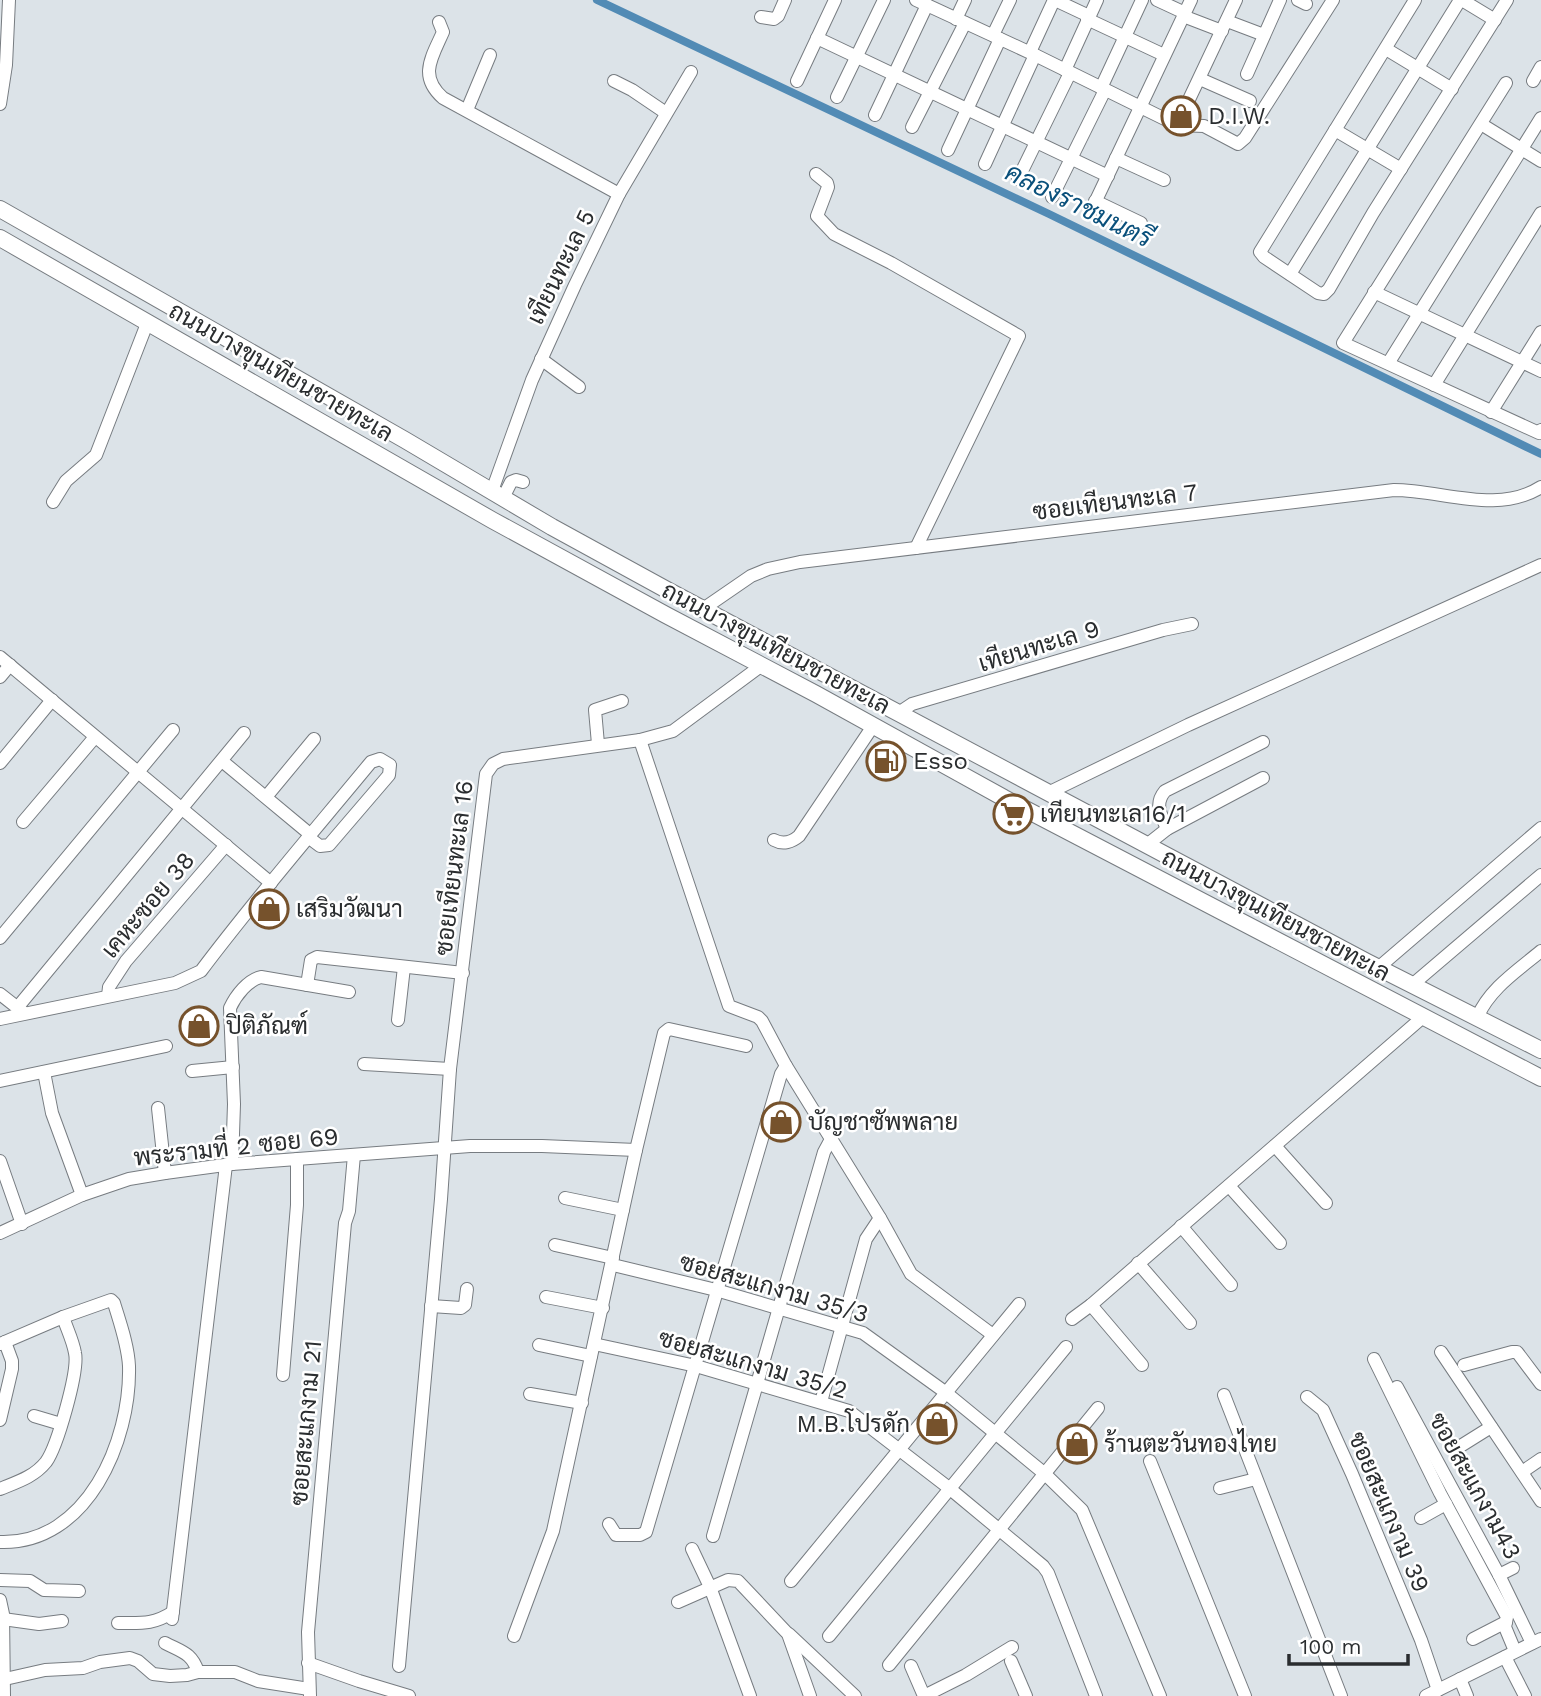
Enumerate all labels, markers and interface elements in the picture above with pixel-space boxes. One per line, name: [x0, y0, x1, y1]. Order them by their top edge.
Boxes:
shop icon: D.I.W.: [1160, 95, 1202, 137]
place label: D.I.W.: [1208, 102, 1270, 130]
water label: คลองราชมนตรี: [1001, 156, 1160, 254]
street label: เทียนทะเล 5: [520, 205, 601, 329]
street label: ถนนบางขุนเทียนชายทะเล: [163, 295, 399, 449]
street label: ซอยเทียนทะเล 7: [1031, 477, 1199, 526]
street label: ถนนบางขุนเทียนชายทะเล: [656, 575, 895, 722]
street label: เทียนทะเล 9: [975, 613, 1103, 678]
fuel station icon: Esso: [865, 740, 907, 782]
place label: Esso: [913, 747, 968, 775]
street label: ซอยเทียนทะเล 16: [428, 779, 479, 957]
supermarket icon: เทียนทะเล16/1: [992, 793, 1034, 835]
place label: เทียนทะเล16/1: [1040, 799, 1186, 828]
street label: ถนนบางขุนเทียนชายทะเล: [1156, 842, 1395, 989]
street label: เคหะซอย 38: [96, 846, 200, 964]
shop icon: เสริมวัฒนา: [248, 888, 290, 930]
place label: เสริมวัฒนา: [296, 895, 403, 923]
shop icon: ปิติภัณฑ์: [178, 1005, 220, 1047]
place label: ปิติภัณฑ์: [226, 1010, 308, 1040]
shop icon: บัญชาซัพพลาย: [760, 1101, 802, 1143]
place label: บัญชาซัพพลาย: [808, 1108, 958, 1136]
street label: พระรามที่ 2 ซอย 69: [131, 1115, 340, 1172]
street label: ซอยสะแกงาม 35/3: [676, 1248, 872, 1328]
street label: ซอยสะแกงาม 35/2: [655, 1324, 851, 1404]
street label: ซอยสะแกงาม 21: [285, 1339, 327, 1507]
shop icon: M.B.โปรดัก: [916, 1403, 958, 1445]
place label: M.B.โปรดัก: [797, 1408, 910, 1438]
street label: ซอยสะแกงาม43: [1423, 1408, 1527, 1564]
shop icon: ร้านตะวันทองไทย: [1056, 1423, 1098, 1465]
place label: ร้านตะวันทองไทย: [1104, 1428, 1277, 1458]
street label: ซอยสะแกงาม 39: [1343, 1428, 1435, 1596]
scale bar: [1289, 1622, 1408, 1666]
text: 100 m: [1300, 1634, 1362, 1659]

